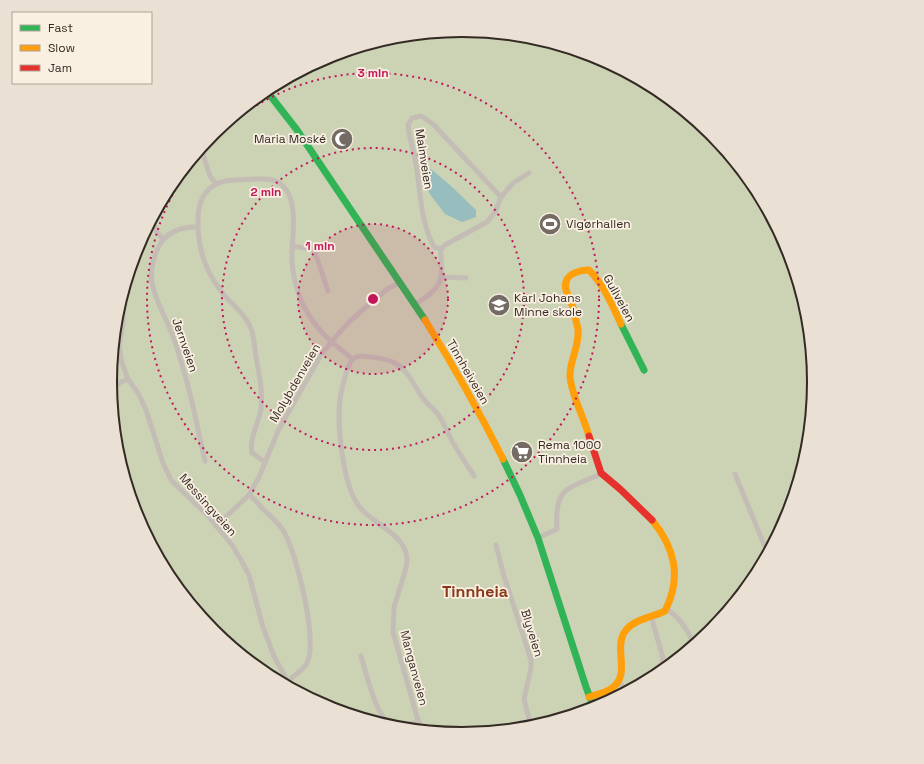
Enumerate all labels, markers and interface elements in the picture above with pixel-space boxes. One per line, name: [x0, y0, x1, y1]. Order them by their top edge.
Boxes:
legend: [12, 12, 152, 84]
text: Fast: [48, 20, 73, 36]
text: Slow: [48, 40, 75, 56]
text: Jam: [48, 60, 72, 76]
text: 3 min: [357, 65, 389, 81]
mosque icon: Maria Moské: [329, 126, 355, 152]
street label: Malmveien: [411, 128, 437, 190]
place label: Maria Moské: [254, 131, 326, 147]
text: 2 min: [250, 184, 282, 200]
sports icon: Vigørhallen: [537, 211, 563, 237]
place label: Vigørhallen: [566, 216, 631, 232]
text: 1 min: [305, 238, 335, 254]
street label: Gullveien: [599, 271, 639, 325]
place label: Karl Johans Minne skole: [514, 290, 582, 320]
centre of rings: [366, 292, 380, 306]
school or university icon: Karl Johans Minne skole: [486, 292, 512, 318]
street label: Jernveien: [168, 316, 202, 374]
street label: Tinnheiveien: [443, 337, 493, 407]
street label: Molybdenveien: [266, 341, 324, 425]
place label: Rema 1000 Tinnheia: [538, 437, 601, 467]
supermarket icon: Rema 1000 Tinnheia: [509, 439, 535, 465]
street label: Messingveien: [176, 470, 240, 540]
district label: Tinnheia: [442, 581, 508, 602]
street label: Blyveien: [517, 607, 547, 659]
street label: Manganveien: [396, 629, 432, 707]

